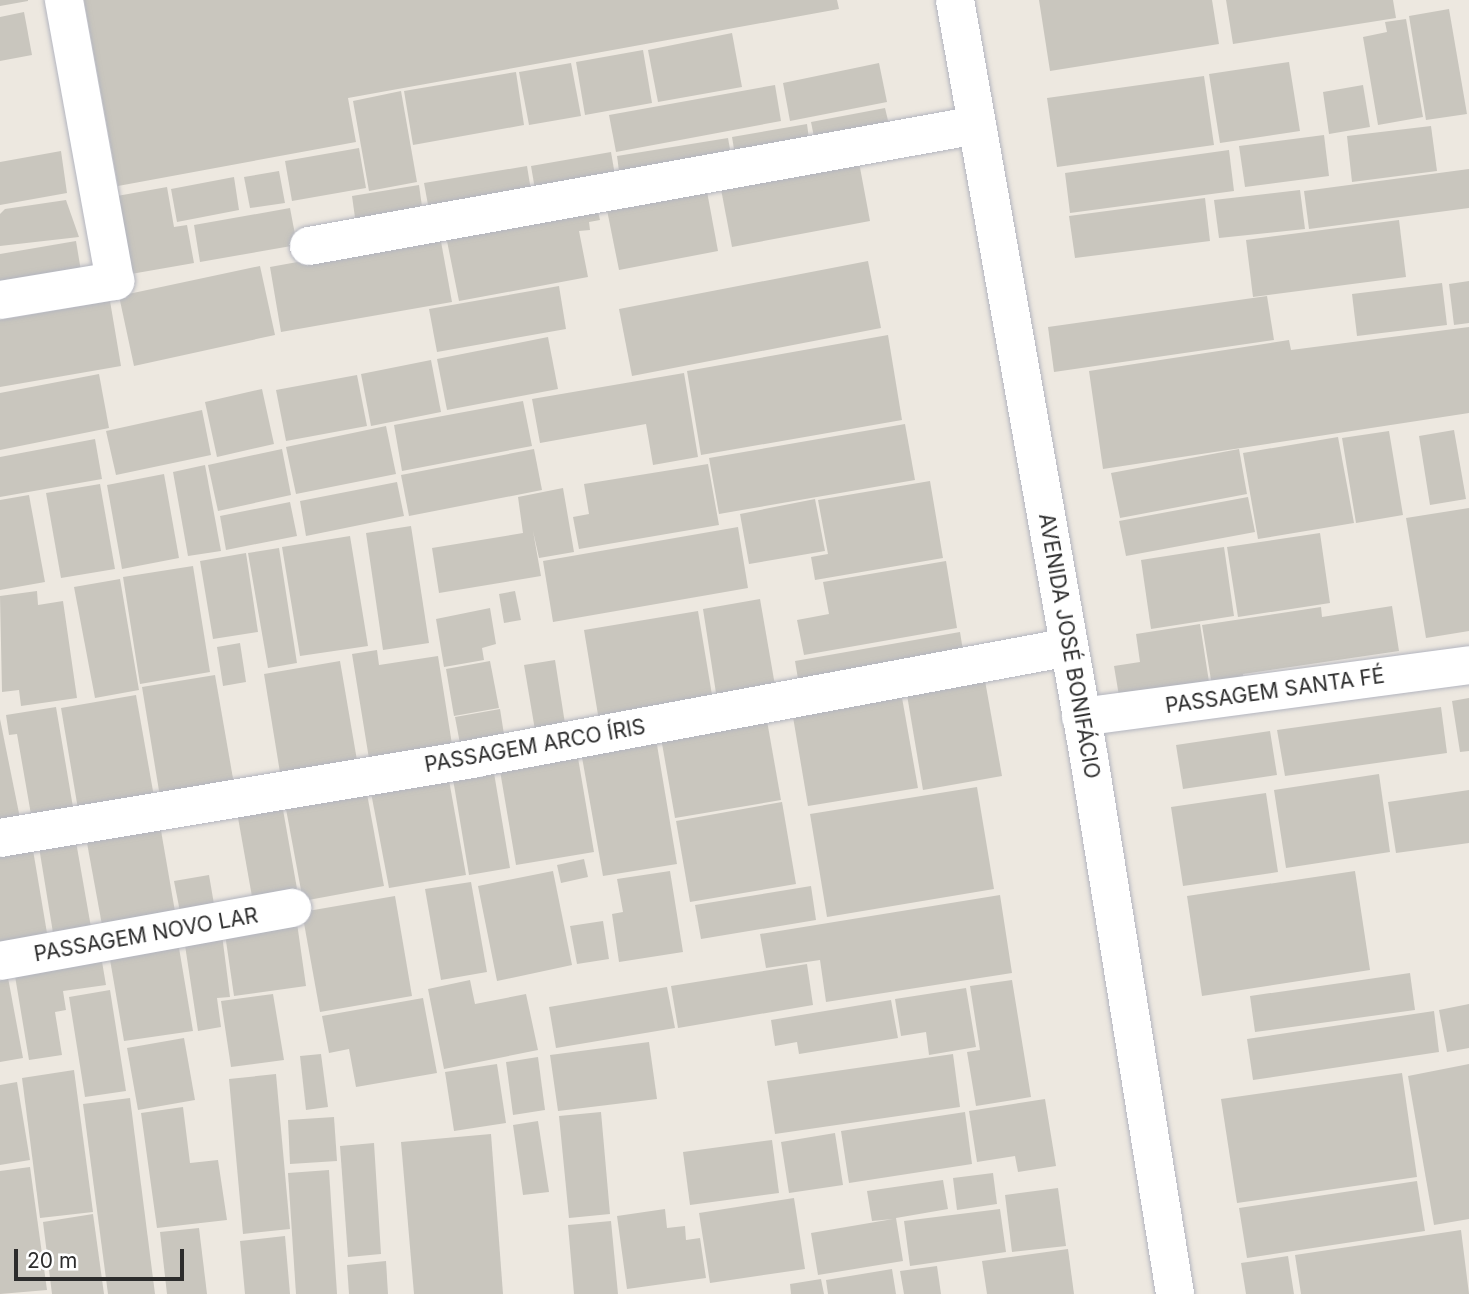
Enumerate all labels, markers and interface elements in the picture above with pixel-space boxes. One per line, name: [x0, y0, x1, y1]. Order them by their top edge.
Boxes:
street label: AVENIDA JOSÉ BONIFÁCIO: [1033, 511, 1105, 781]
street label: PASSAGEM SANTA FÉ: [1164, 663, 1386, 719]
street label: PASSAGEM ARCO ÍRIS: [423, 714, 647, 778]
street label: PASSAGEM NOVO LAR: [32, 903, 260, 967]
scale bar: [18, 1234, 187, 1278]
text: 20 m: [27, 1248, 77, 1273]

